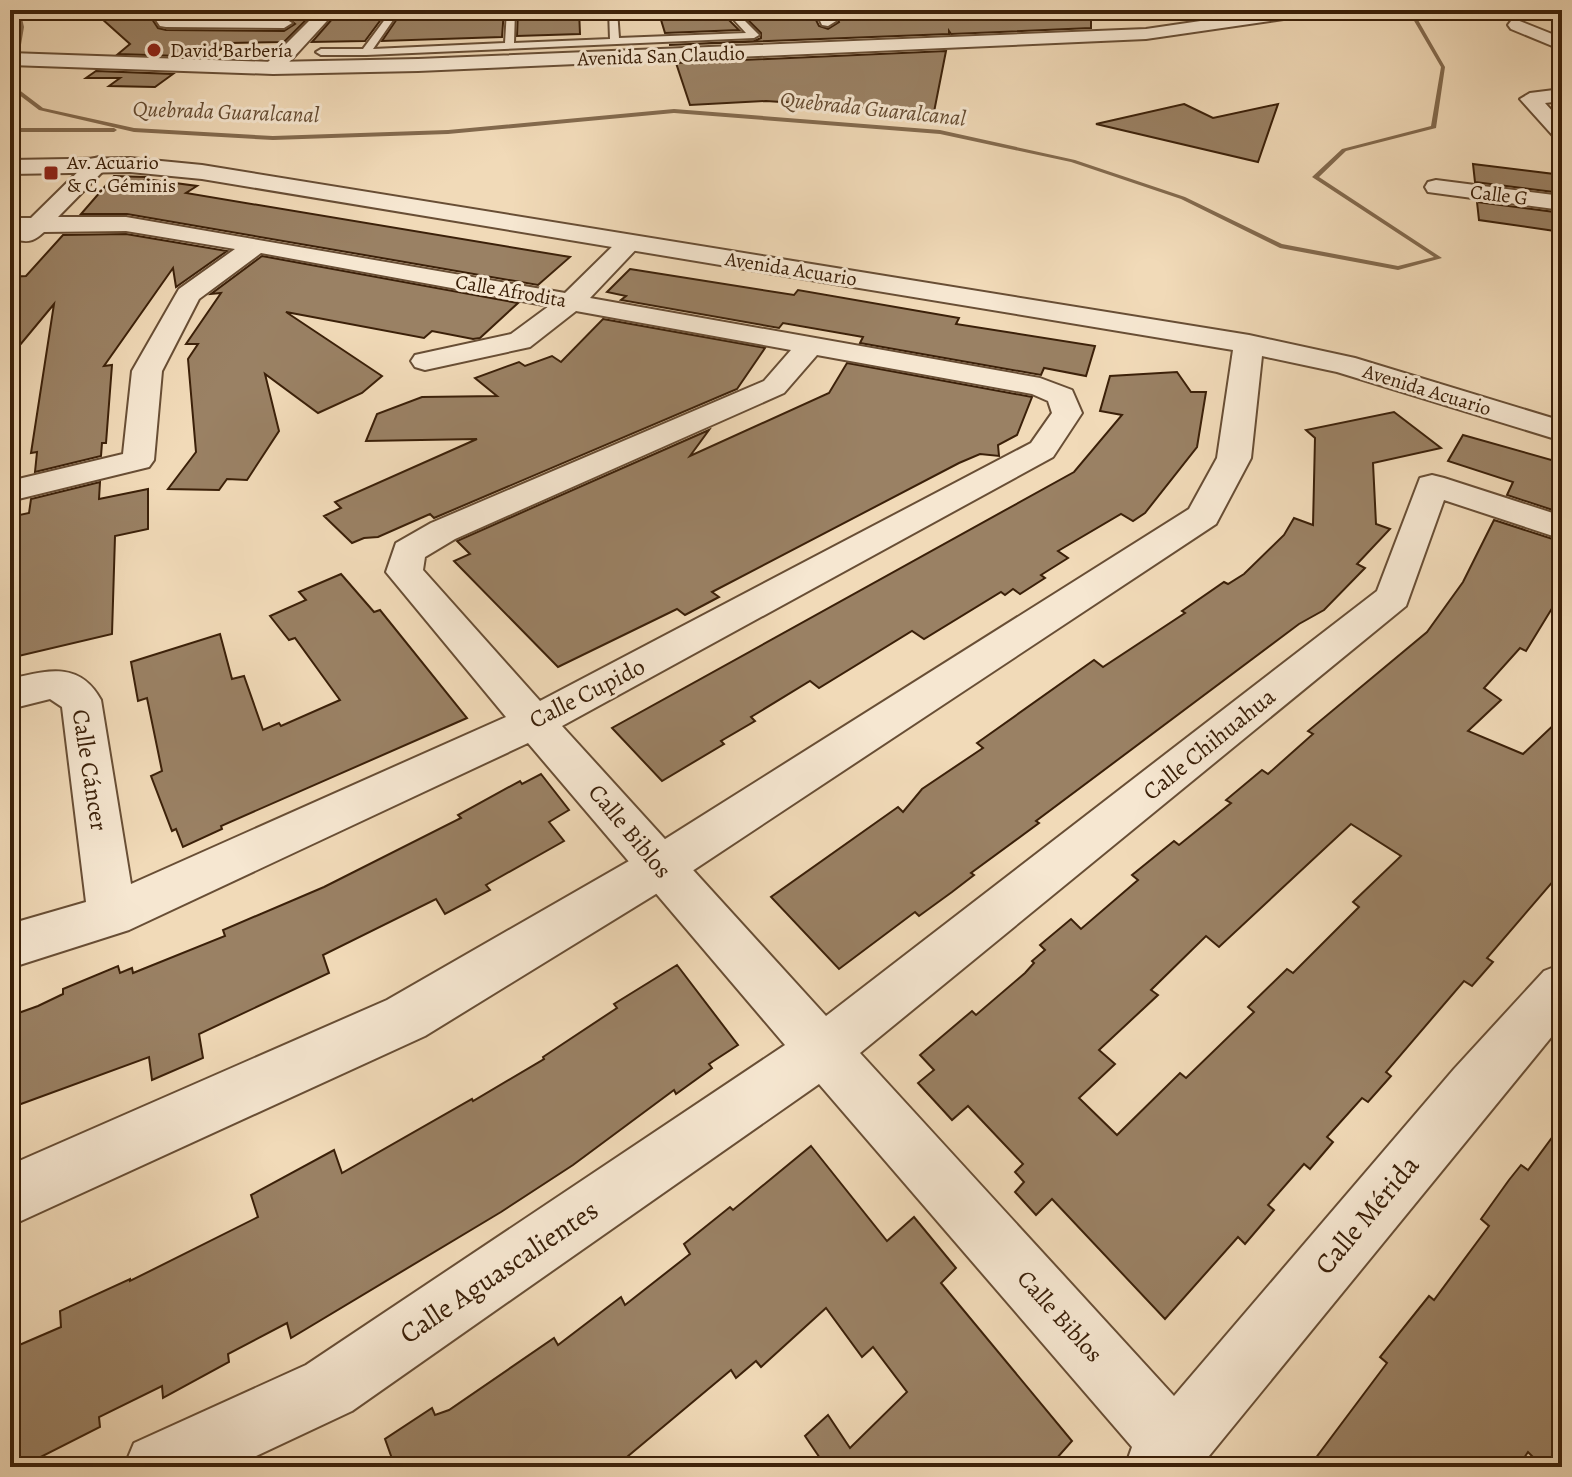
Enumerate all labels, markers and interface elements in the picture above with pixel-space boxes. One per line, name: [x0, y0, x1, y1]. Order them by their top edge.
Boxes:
place label: David Barbería: [170, 37, 294, 64]
street label: Avenida San Claudio: [576, 40, 745, 72]
marker: David Barbería: [145, 41, 163, 59]
water label: Quebrada Guaralcanal: [779, 84, 968, 134]
water label: Quebrada Guaralcanal: [132, 94, 320, 130]
place label: Av. Acuario & C. Géminis: [66, 149, 176, 199]
marker: Av. Acuario & C. Géminis: [42, 164, 60, 182]
street label: Calle G: [1469, 178, 1529, 212]
street label: Avenida Acuario: [722, 245, 859, 293]
street label: Calle Afrodita: [453, 268, 569, 314]
street label: Avenida Acuario: [1359, 357, 1494, 422]
street label: Calle Cupido: [524, 650, 650, 736]
street label: Calle Chihuahua: [1136, 680, 1283, 807]
street label: Calle Cáncer: [65, 707, 115, 833]
street label: Calle Biblos: [581, 777, 679, 885]
street label: Calle Mérida: [1306, 1147, 1428, 1283]
street label: Calle Aguascalientes: [392, 1191, 606, 1353]
street label: Calle Biblos: [1010, 1263, 1110, 1369]

